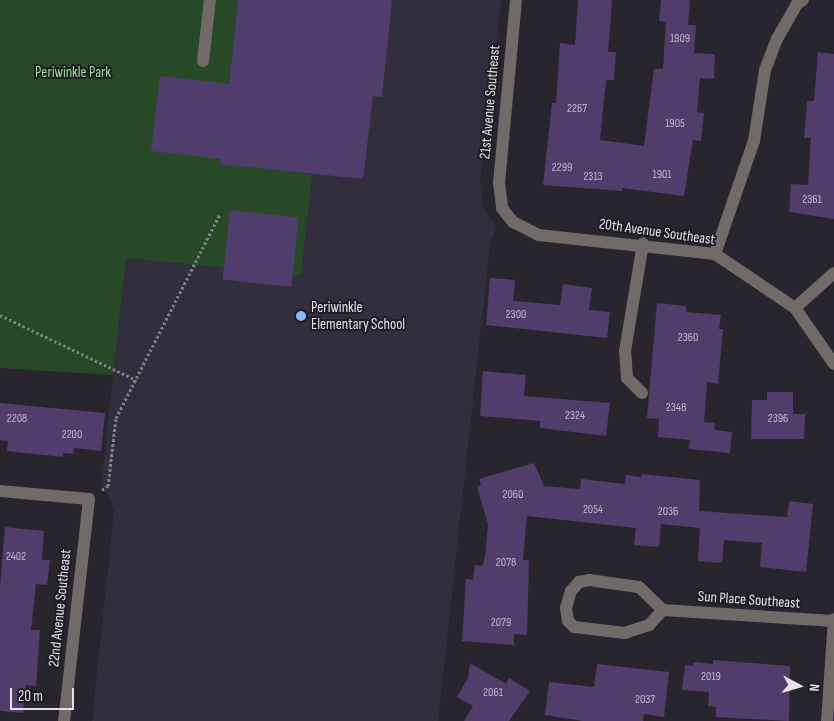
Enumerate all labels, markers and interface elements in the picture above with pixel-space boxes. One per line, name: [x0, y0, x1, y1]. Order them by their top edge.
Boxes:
house number: 1909: [670, 32, 690, 46]
street label: 21st Avenue Southeast: [476, 44, 504, 160]
park label: Periwinkle Park: [35, 64, 111, 82]
house number: 2267: [567, 102, 587, 116]
house number: 1905: [665, 117, 685, 131]
house number: 2299: [552, 161, 572, 175]
house number: 1901: [652, 168, 672, 182]
house number: 2313: [583, 170, 603, 184]
house number: 2361: [802, 193, 822, 207]
street label: 20th Avenue Southeast: [598, 215, 716, 249]
place label: Periwinkle Elementary School: [311, 298, 405, 333]
house number: 2300: [506, 308, 526, 322]
marker: Periwinkle Elementary School: [295, 310, 307, 322]
house number: 2360: [678, 331, 698, 345]
house number: 2348: [666, 401, 686, 415]
house number: 2324: [565, 409, 585, 423]
house number: 2208: [7, 412, 27, 426]
house number: 2396: [768, 412, 788, 426]
house number: 2200: [62, 428, 82, 442]
house number: 2060: [503, 488, 523, 502]
house number: 2054: [583, 503, 603, 517]
house number: 2036: [658, 505, 678, 519]
street label: 22nd Avenue Southeast: [45, 548, 75, 668]
house number: 2402: [6, 550, 26, 564]
house number: 2078: [496, 556, 516, 570]
street label: Sun Place Southeast: [697, 587, 801, 613]
house number: 2079: [491, 616, 511, 630]
north arrow: [774, 661, 824, 711]
house number: 2019: [701, 670, 721, 684]
scale bar: [12, 678, 76, 710]
text: N: [806, 683, 823, 692]
house number: 2061: [483, 686, 503, 700]
text: 20 m: [18, 687, 43, 706]
house number: 2037: [635, 693, 655, 707]

